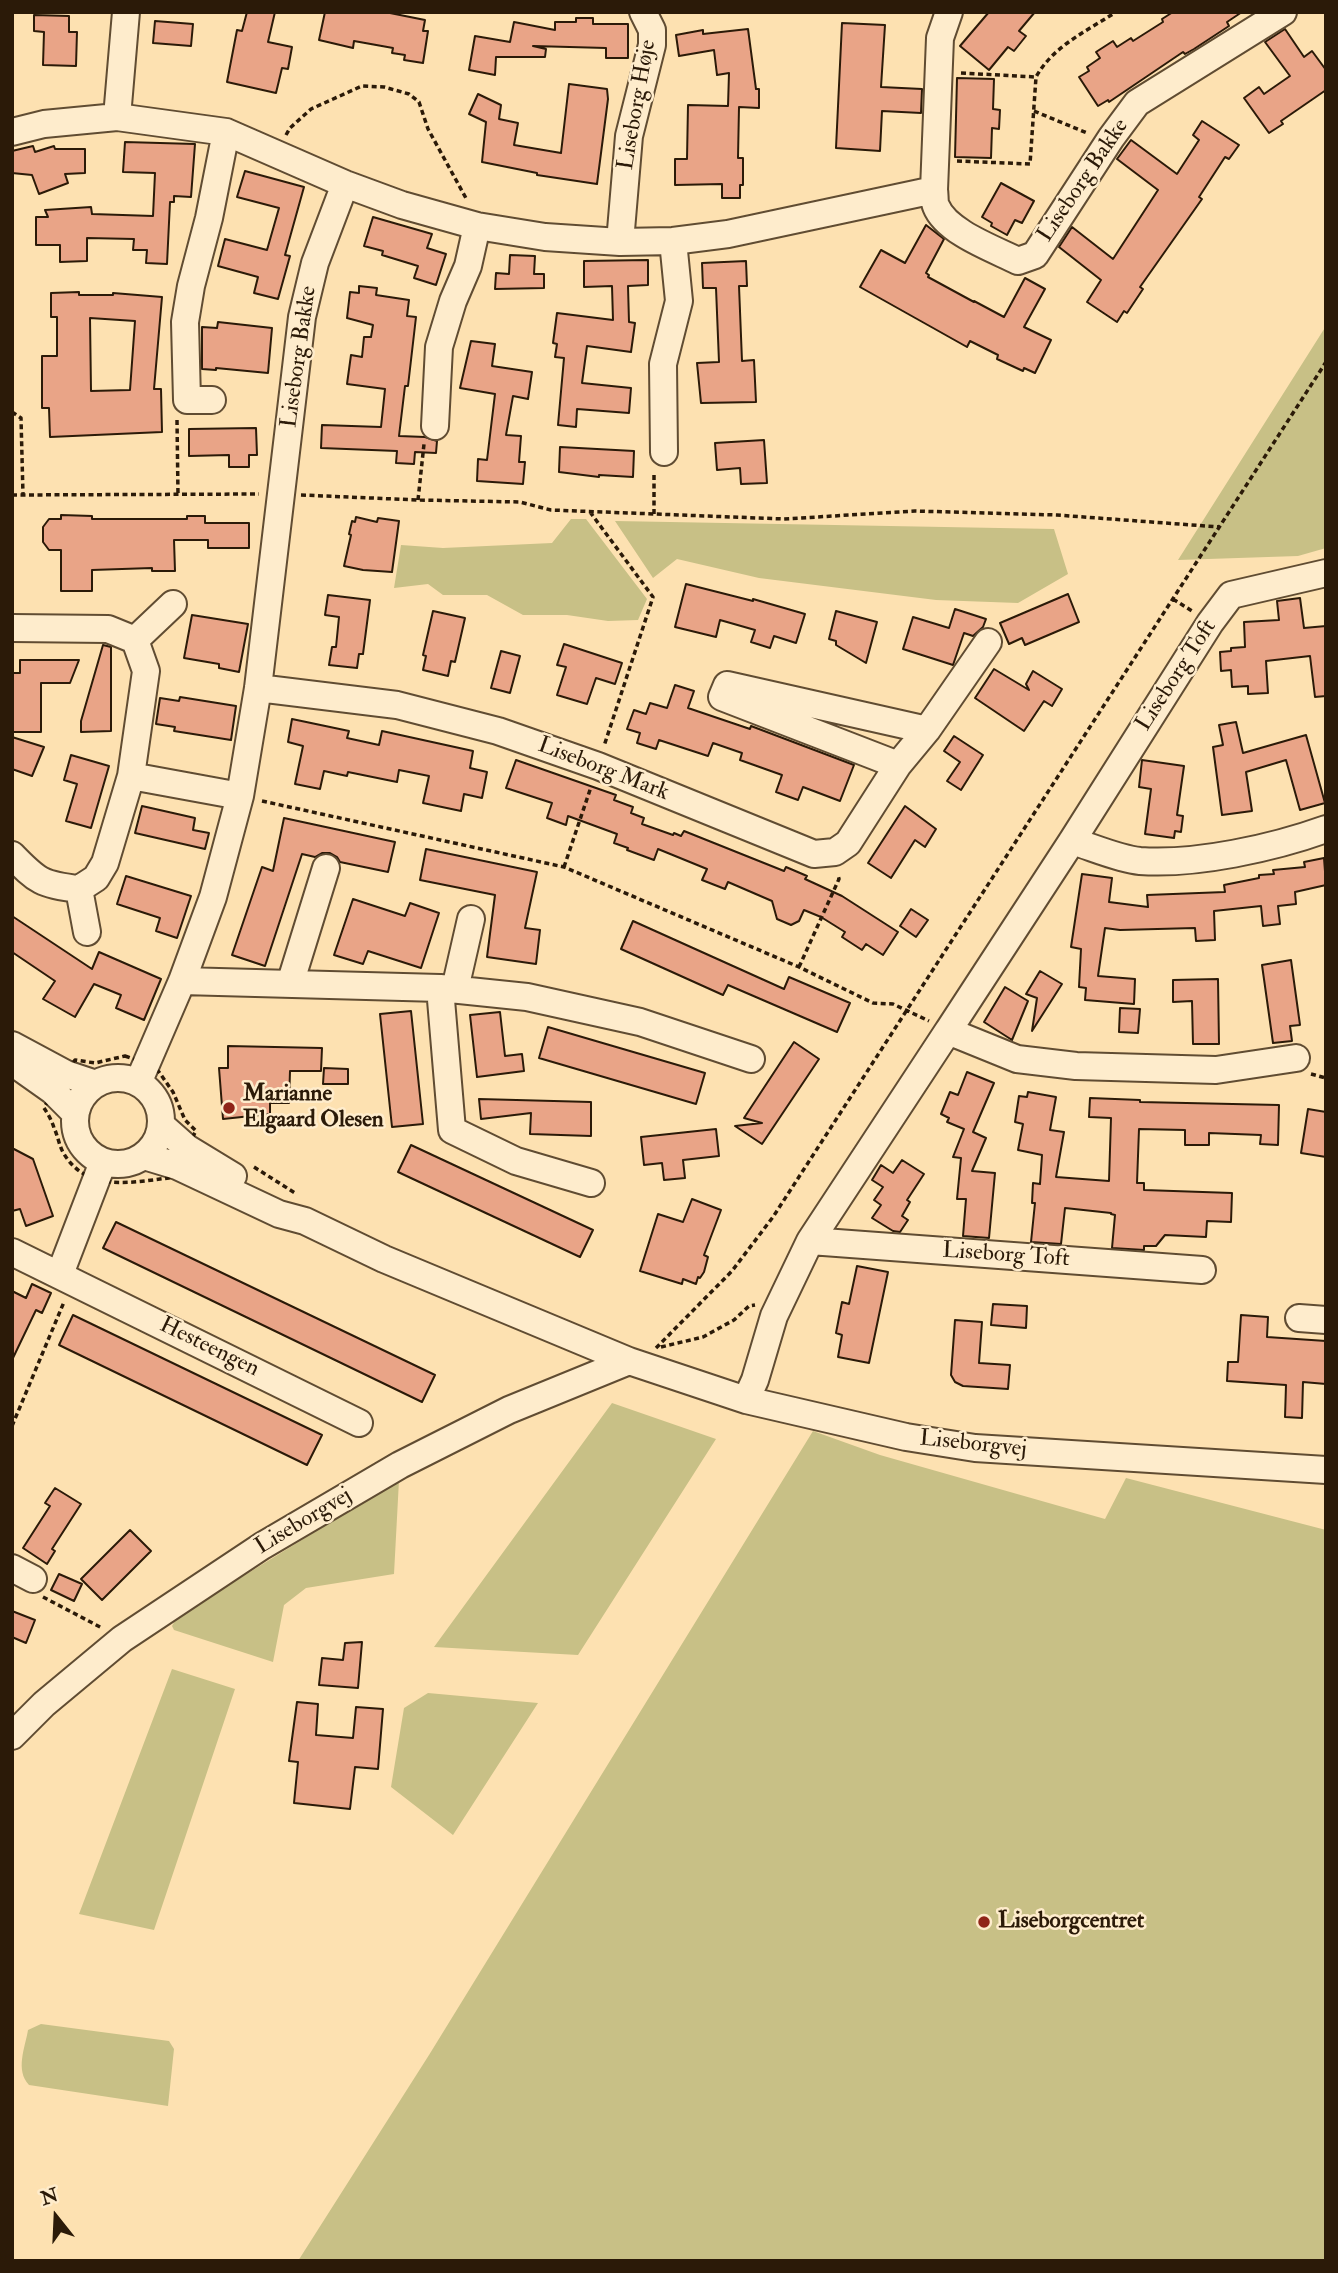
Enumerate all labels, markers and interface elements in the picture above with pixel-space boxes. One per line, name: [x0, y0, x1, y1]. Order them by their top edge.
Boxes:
street label: Liseborg Høje: [613, 38, 663, 172]
street label: Liseborg Bakke: [1033, 114, 1135, 248]
street label: Liseborg Bakke: [276, 284, 324, 430]
street label: Liseborg Toft: [1131, 615, 1223, 737]
street label: Liseborg Mark: [533, 732, 673, 808]
place label: Marianne Elgaard Olesen: [243, 1081, 384, 1135]
marker: Marianne Elgaard Olesen: [221, 1100, 237, 1116]
street label: Liseborg Toft: [942, 1238, 1070, 1274]
street label: Hesteengen: [155, 1312, 263, 1384]
street label: Liseborgvej: [918, 1426, 1028, 1464]
street label: Liseborgvej: [251, 1482, 357, 1562]
place label: Liseborgcentret: [998, 1908, 1144, 1936]
marker: Liseborgcentret: [976, 1914, 992, 1930]
north arrow: [21, 2182, 91, 2252]
text: N: [38, 2183, 61, 2211]

